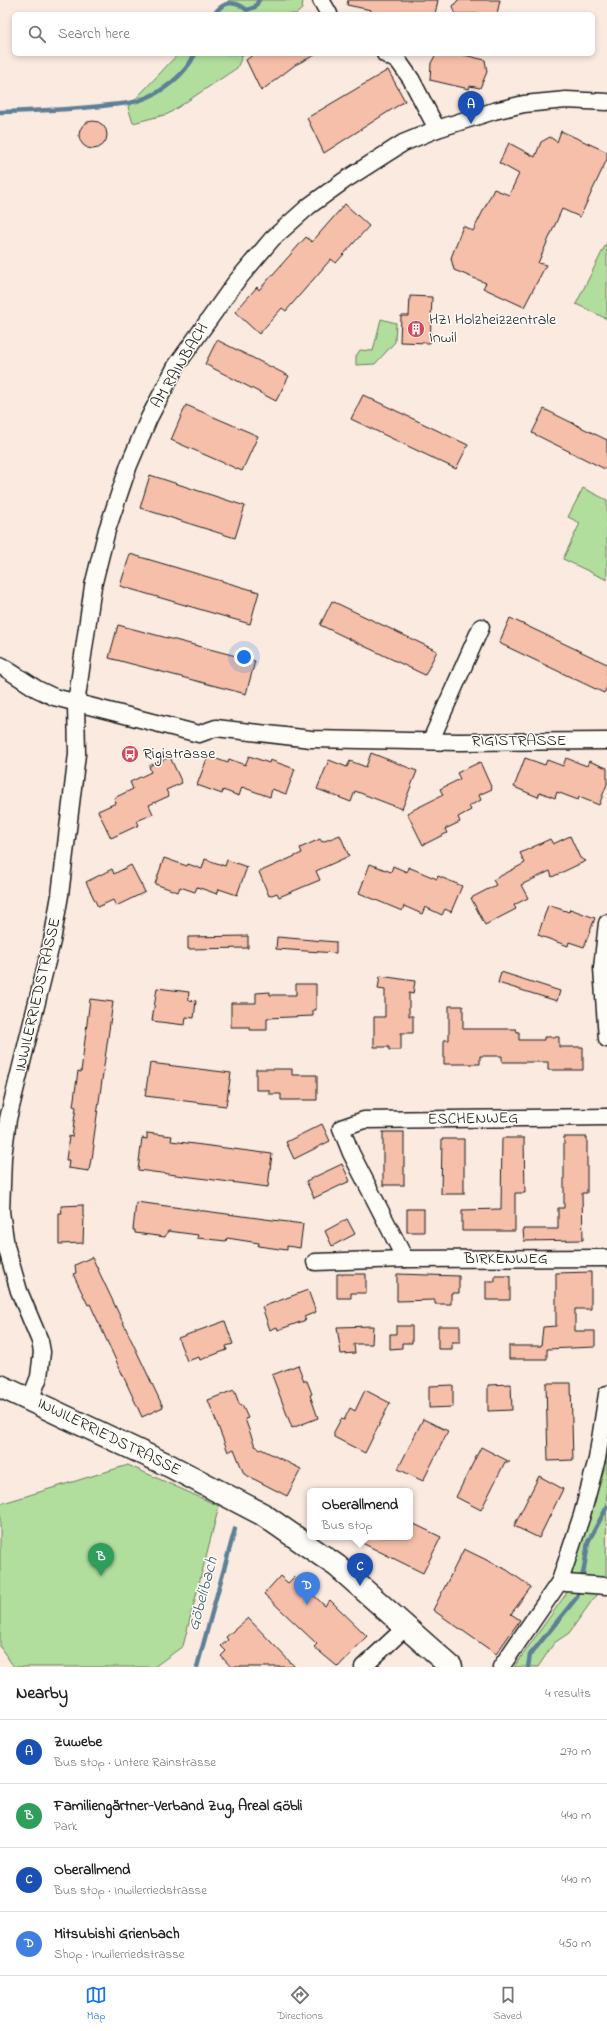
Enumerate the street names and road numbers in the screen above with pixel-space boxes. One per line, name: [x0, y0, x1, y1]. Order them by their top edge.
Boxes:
street label: AM RAINBACH: [145, 319, 215, 413]
street label: RIGISTRASSE: [472, 729, 566, 753]
street label: INWILERRIEDSTRASSE: [9, 916, 67, 1074]
street label: ESCHENWEG: [427, 1106, 519, 1132]
street label: BIRKENWEG: [463, 1247, 548, 1271]
street label: INWILERRIEDSTRASSE: [33, 1392, 185, 1482]

